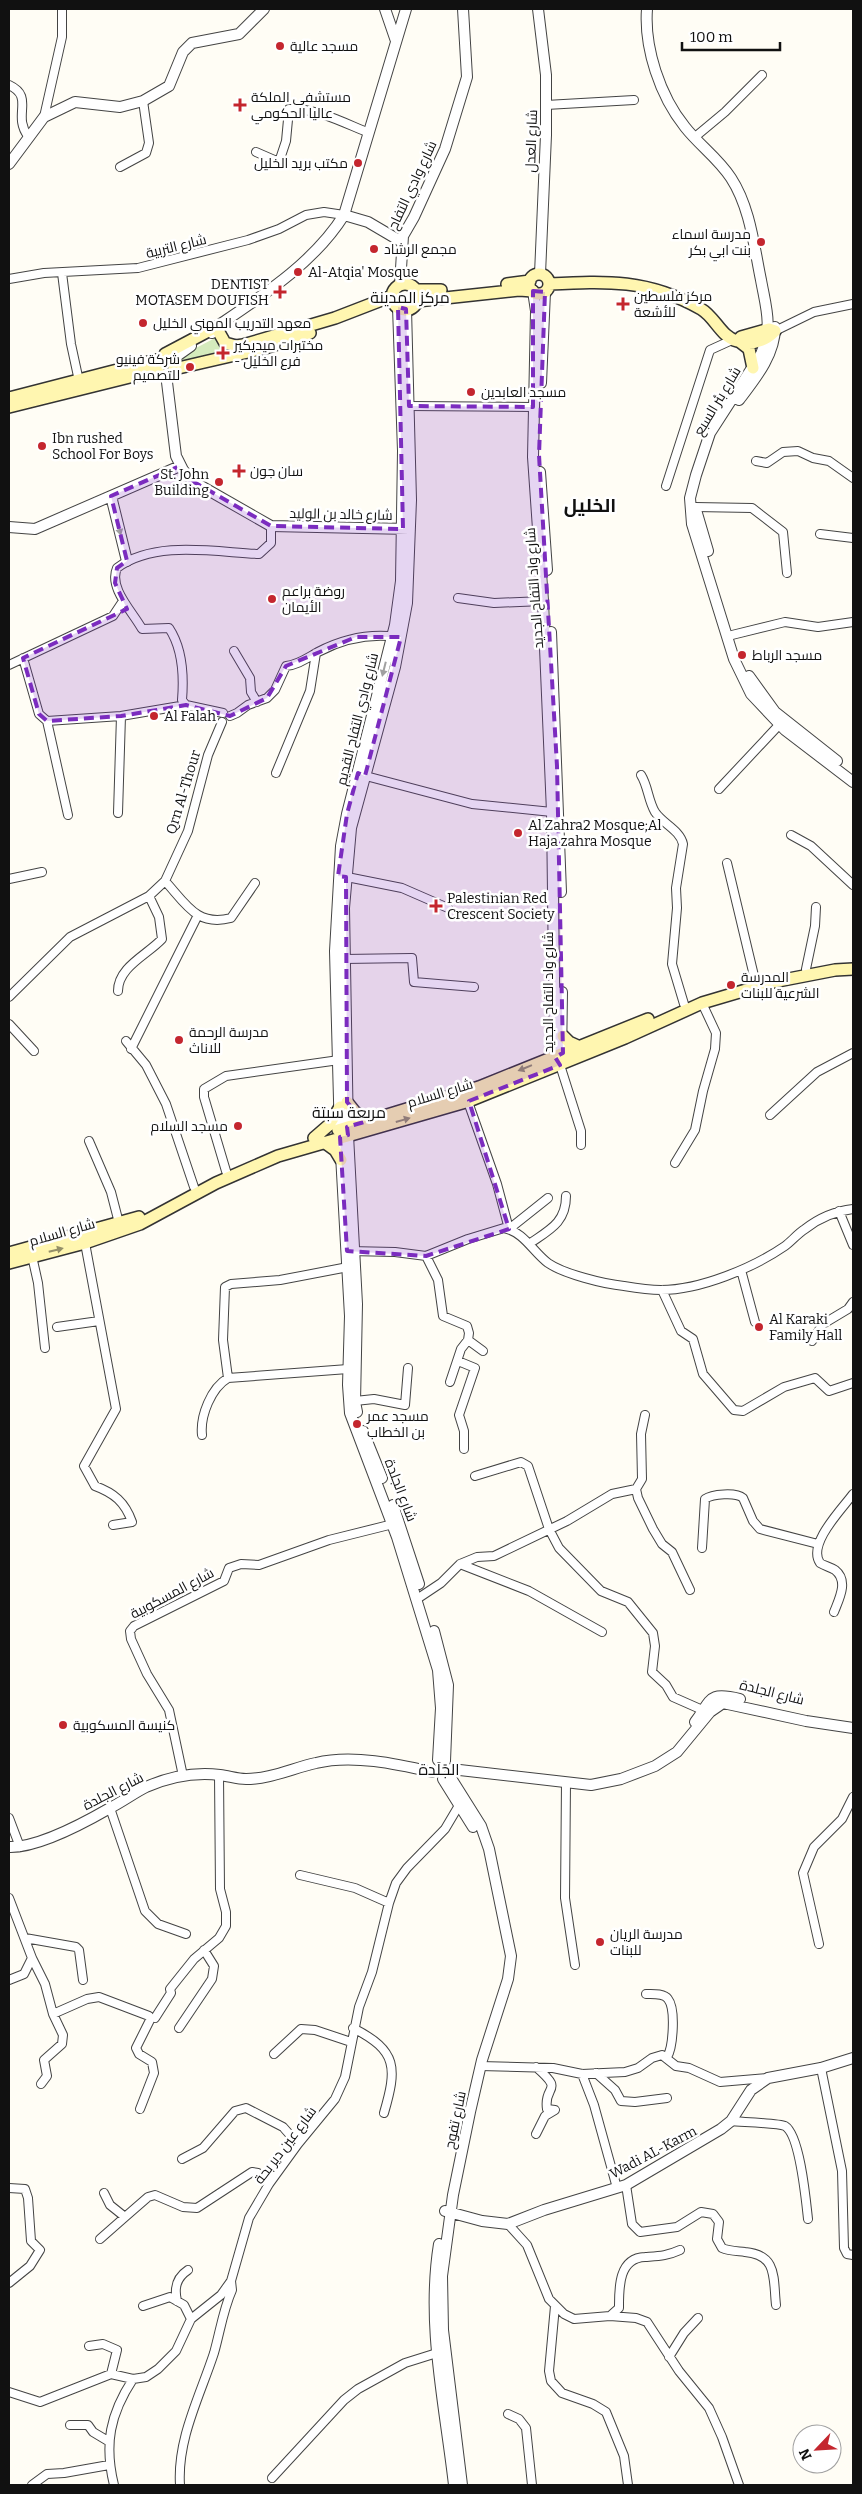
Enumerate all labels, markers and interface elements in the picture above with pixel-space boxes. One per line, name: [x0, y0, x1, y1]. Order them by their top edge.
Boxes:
scale bar: [682, 20, 780, 52]
text: 100 m: [690, 28, 733, 46]
place label: مسجد عالية: [290, 38, 358, 55]
marker: مسجد عالية: [274, 40, 286, 52]
place label: مستشفى الملكة عاليا الحكومي: [251, 89, 351, 125]
marker: مستشفى الملكة عاليا الحكومي: [233, 98, 247, 112]
street label: شارع العدل: [522, 109, 541, 173]
street label: شارع وادي التفاح: [384, 138, 443, 234]
place label: مكتب بريد الخليل: [254, 155, 348, 172]
marker: مكتب بريد الخليل: [352, 157, 364, 169]
place label: مدرسة اسماء بنت ابي بكر: [672, 226, 751, 262]
street label: شارع التربية: [144, 231, 208, 262]
marker: مدرسة اسماء بنت ابي بكر: [755, 236, 767, 248]
place label: مجمع الرشاد: [384, 241, 457, 258]
marker: مجمع الرشاد: [368, 243, 380, 255]
place label: Al-Atqia' Mosque: [308, 264, 419, 281]
marker: Al-Atqia' Mosque: [292, 266, 304, 278]
place label: DENTIST MOTASEM DOUFISH: [135, 276, 269, 309]
marker: DENTIST MOTASEM DOUFISH: [273, 285, 287, 299]
district label: مركز المدينة: [370, 288, 450, 307]
place label: مركز فلسطين للأشعة: [634, 288, 712, 321]
marker: مركز فلسطين للأشعة: [616, 297, 630, 311]
place label: معهد التدريب المهني الخليل: [153, 315, 311, 335]
marker: معهد التدريب المهني الخليل: [137, 317, 149, 329]
place label: مختبرات ميديكير - فرع الخليل: [233, 337, 323, 370]
marker: مختبرات ميديكير - فرع الخليل: [216, 346, 230, 360]
place label: شركة فينيو للتصميم: [116, 351, 180, 385]
marker: شركة فينيو للتصميم: [184, 361, 196, 373]
street label: شارع بئر السبع: [690, 364, 745, 439]
place label: مسجد العابدين: [481, 384, 566, 401]
marker: مسجد العابدين: [465, 386, 477, 398]
place label: Ibn rushed School For Boys: [52, 430, 153, 463]
marker: Ibn rushed School For Boys: [36, 440, 48, 452]
place label: سان جون: [250, 463, 303, 480]
marker: سان جون: [232, 464, 246, 478]
place label: St. John Building: [154, 466, 209, 499]
marker: St. John Building: [213, 476, 225, 488]
district label: الخليل: [564, 494, 616, 517]
street label: شارع خالد بن الوليد: [289, 505, 393, 524]
one-way arrow: [115, 521, 123, 536]
street label: شارع واد التفاح الجديد: [522, 527, 547, 649]
place label: روضة براعم الأيمان: [282, 583, 345, 616]
marker: روضة براعم الأيمان: [266, 593, 278, 605]
place label: مسجد الرباط: [752, 647, 822, 664]
marker: مسجد الرباط: [736, 649, 748, 661]
street label: شارع وادي التفاح القديم: [333, 651, 385, 788]
one-way arrow: [380, 661, 388, 676]
place label: Al Falah: [164, 708, 216, 725]
marker: Al Falah: [148, 710, 160, 722]
street label: Qrn Al-Thour: [163, 748, 204, 836]
place label: Al Zahra2 Mosque;Al Haja zahra Mosque: [528, 817, 662, 850]
marker: Al Zahra2 Mosque;Al Haja zahra Mosque: [512, 827, 524, 839]
place label: Palestinian Red Crescent Society: [447, 890, 555, 923]
marker: Palestinian Red Crescent Society: [429, 899, 443, 913]
street label: شارع واد التفاح الجديد: [540, 931, 557, 1053]
place label: المدرسة الشرعية للبنات: [741, 969, 819, 1002]
marker: المدرسة الشرعية للبنات: [725, 979, 737, 991]
place label: مدرسة الرحمة للاناث: [189, 1024, 269, 1057]
marker: مدرسة الرحمة للاناث: [173, 1034, 185, 1046]
one-way arrow: [518, 1065, 533, 1072]
street label: شارع السلام: [405, 1075, 475, 1112]
district label: مربعة سبتة: [312, 1103, 386, 1122]
one-way arrow: [396, 1116, 411, 1124]
place label: مسجد السلام: [150, 1118, 228, 1136]
marker: مسجد السلام: [232, 1120, 244, 1132]
street label: شارع السلام: [27, 1215, 97, 1251]
one-way arrow: [48, 1246, 63, 1254]
place label: Al Karaki Family Hall: [769, 1311, 842, 1344]
marker: Al Karaki Family Hall: [753, 1321, 765, 1333]
place label: مسجد عمر بن الخطاب: [366, 1408, 429, 1441]
marker: مسجد عمر بن الخطاب: [351, 1418, 363, 1430]
street label: شارع الجلدة: [381, 1456, 420, 1524]
street label: شارع المسكوبية: [128, 1564, 217, 1623]
street label: شارع الجلدة: [738, 1676, 806, 1709]
place label: كنيسة المسكوبية: [73, 1717, 175, 1734]
marker: كنيسة المسكوبية: [57, 1719, 69, 1731]
district label: الجًلَدة: [418, 1760, 460, 1779]
street label: شارع الجلدة: [80, 1769, 146, 1814]
place label: مدرسة الريان للبنات: [610, 1926, 683, 1959]
marker: مدرسة الريان للبنات: [594, 1936, 606, 1948]
street label: شارع تفوح: [441, 2090, 470, 2151]
street label: شارع عين دير بحة: [251, 2103, 320, 2187]
street label: Wadi AL-Karm: [607, 2122, 700, 2183]
north arrow: [792, 2424, 842, 2474]
text: N: [796, 2446, 816, 2463]

